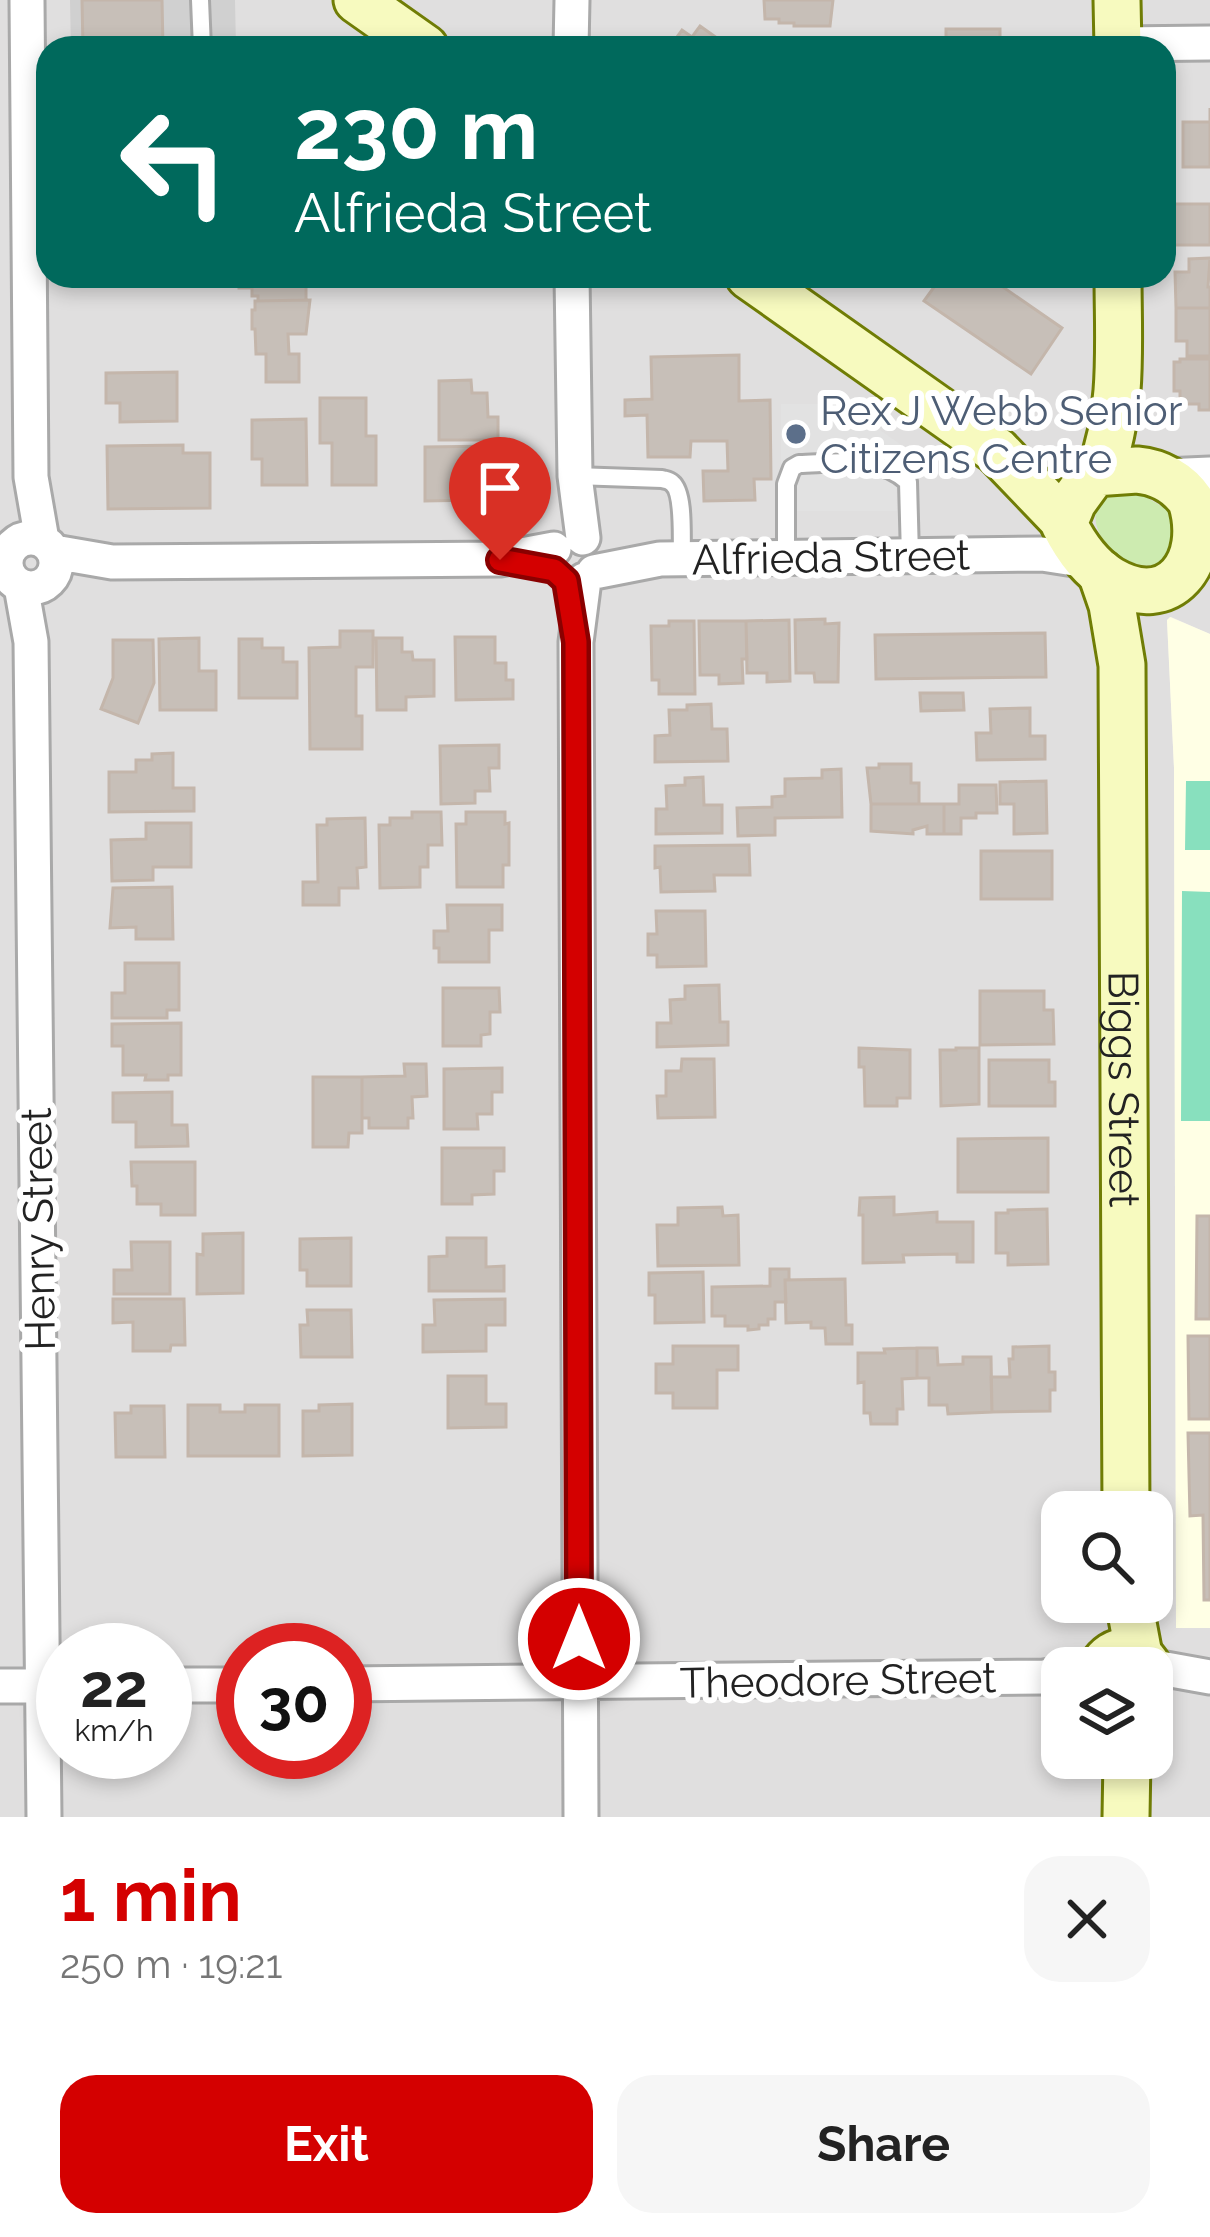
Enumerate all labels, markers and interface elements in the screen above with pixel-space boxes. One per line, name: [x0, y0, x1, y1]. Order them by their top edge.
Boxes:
text: 230 m: [294, 80, 538, 179]
icon: left: [96, 84, 252, 240]
text: Alfrieda Street: [294, 181, 652, 245]
place label: Rex J Webb Senior Citizens Centre: [820, 386, 1183, 483]
marker: Rex J Webb Senior Citizens Centre: [783, 421, 809, 447]
pin: [449, 437, 551, 560]
icon: arrive: [467, 455, 533, 521]
street label: Alfrieda Street: [691, 531, 971, 584]
street label: Biggs Street: [1098, 971, 1149, 1208]
street label: Henry Street: [12, 1107, 65, 1351]
map controls: [1041, 1491, 1173, 1779]
button: search: [1041, 1491, 1173, 1623]
position arrow: [516, 1576, 642, 1702]
speed limit sign: 30: [216, 1623, 372, 1779]
button: layers: [1041, 1647, 1173, 1779]
text: 22: [80, 1651, 148, 1721]
street label: Theodore Street: [679, 1653, 997, 1708]
text: km/h: [74, 1713, 154, 1748]
text: 1 min: [60, 1853, 242, 1938]
button: close: [1024, 1856, 1150, 1982]
text: 250 m · 19:21: [60, 1941, 282, 1987]
button: Exit: [60, 2075, 593, 2213]
button: Share: [617, 2075, 1150, 2213]

